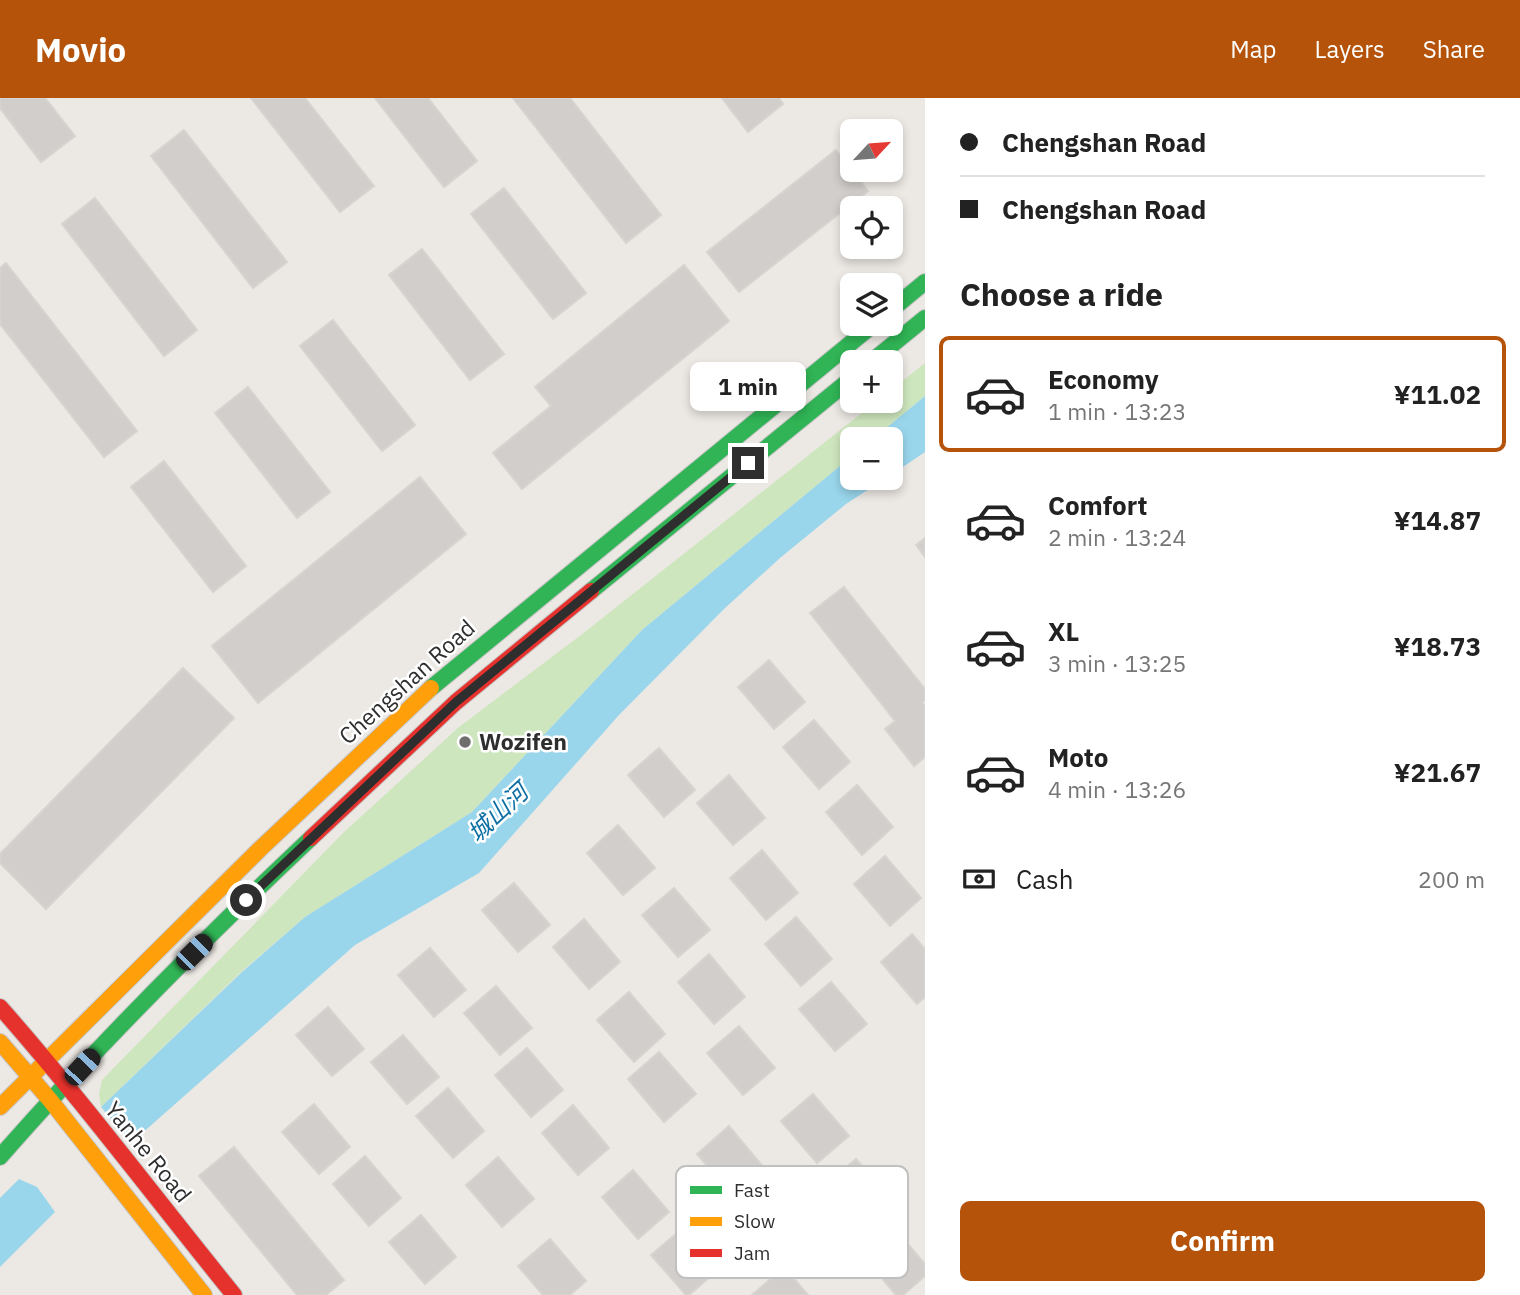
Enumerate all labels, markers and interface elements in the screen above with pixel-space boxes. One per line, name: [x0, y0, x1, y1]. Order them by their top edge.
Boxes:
text: Movio: [35, 28, 126, 71]
text: Map: [1230, 33, 1277, 65]
text: Layers: [1315, 33, 1385, 65]
text: Share: [1423, 33, 1485, 65]
north arrow: [840, 119, 903, 182]
map controls: [840, 119, 903, 490]
text: Chengshan Road: [1002, 125, 1206, 159]
text: Chengshan Road: [1002, 192, 1206, 226]
button: locate: [840, 196, 903, 259]
button: layers: [840, 273, 903, 336]
text: Choose a ride: [960, 273, 1163, 315]
button: +: [840, 350, 903, 413]
callout: 1 min: [690, 362, 806, 410]
text: Economy: [1048, 362, 1159, 396]
icon: car: [964, 363, 1027, 426]
text: 1 min: [718, 371, 778, 401]
text: ¥11.02: [1394, 377, 1481, 411]
text: 1 min · 13:23: [1048, 396, 1186, 426]
button: −: [840, 427, 903, 490]
route end: [732, 447, 764, 479]
text: Comfort: [1048, 488, 1147, 522]
icon: car: [964, 489, 1027, 552]
text: ¥14.87: [1394, 503, 1481, 537]
text: 2 min · 13:24: [1048, 522, 1186, 552]
street label: Chengshan Road: [332, 612, 481, 750]
text: XL: [1048, 614, 1079, 648]
icon: car: [964, 615, 1027, 678]
text: ¥18.73: [1394, 629, 1481, 663]
text: 3 min · 13:25: [1048, 648, 1186, 678]
place label: Wozifen: [479, 726, 567, 756]
marker: Wozifen: [457, 734, 473, 750]
text: Moto: [1048, 740, 1108, 774]
icon: car: [964, 741, 1027, 804]
text: ¥21.67: [1394, 755, 1481, 789]
water label: 城山河: [460, 773, 537, 849]
text: 4 min · 13:26: [1048, 774, 1186, 804]
icon: cash: [960, 860, 998, 898]
text: Cash: [1016, 862, 1073, 896]
text: 200 m: [1418, 864, 1485, 894]
route start: [230, 884, 262, 916]
car: [172, 930, 217, 974]
car: [60, 1044, 105, 1090]
street label: Yanhe Road: [99, 1095, 199, 1208]
legend: [676, 1166, 908, 1278]
text: Fast: [734, 1178, 770, 1202]
button: Confirm: [960, 1201, 1485, 1281]
text: Slow: [734, 1209, 775, 1233]
text: Jam: [734, 1241, 770, 1265]

